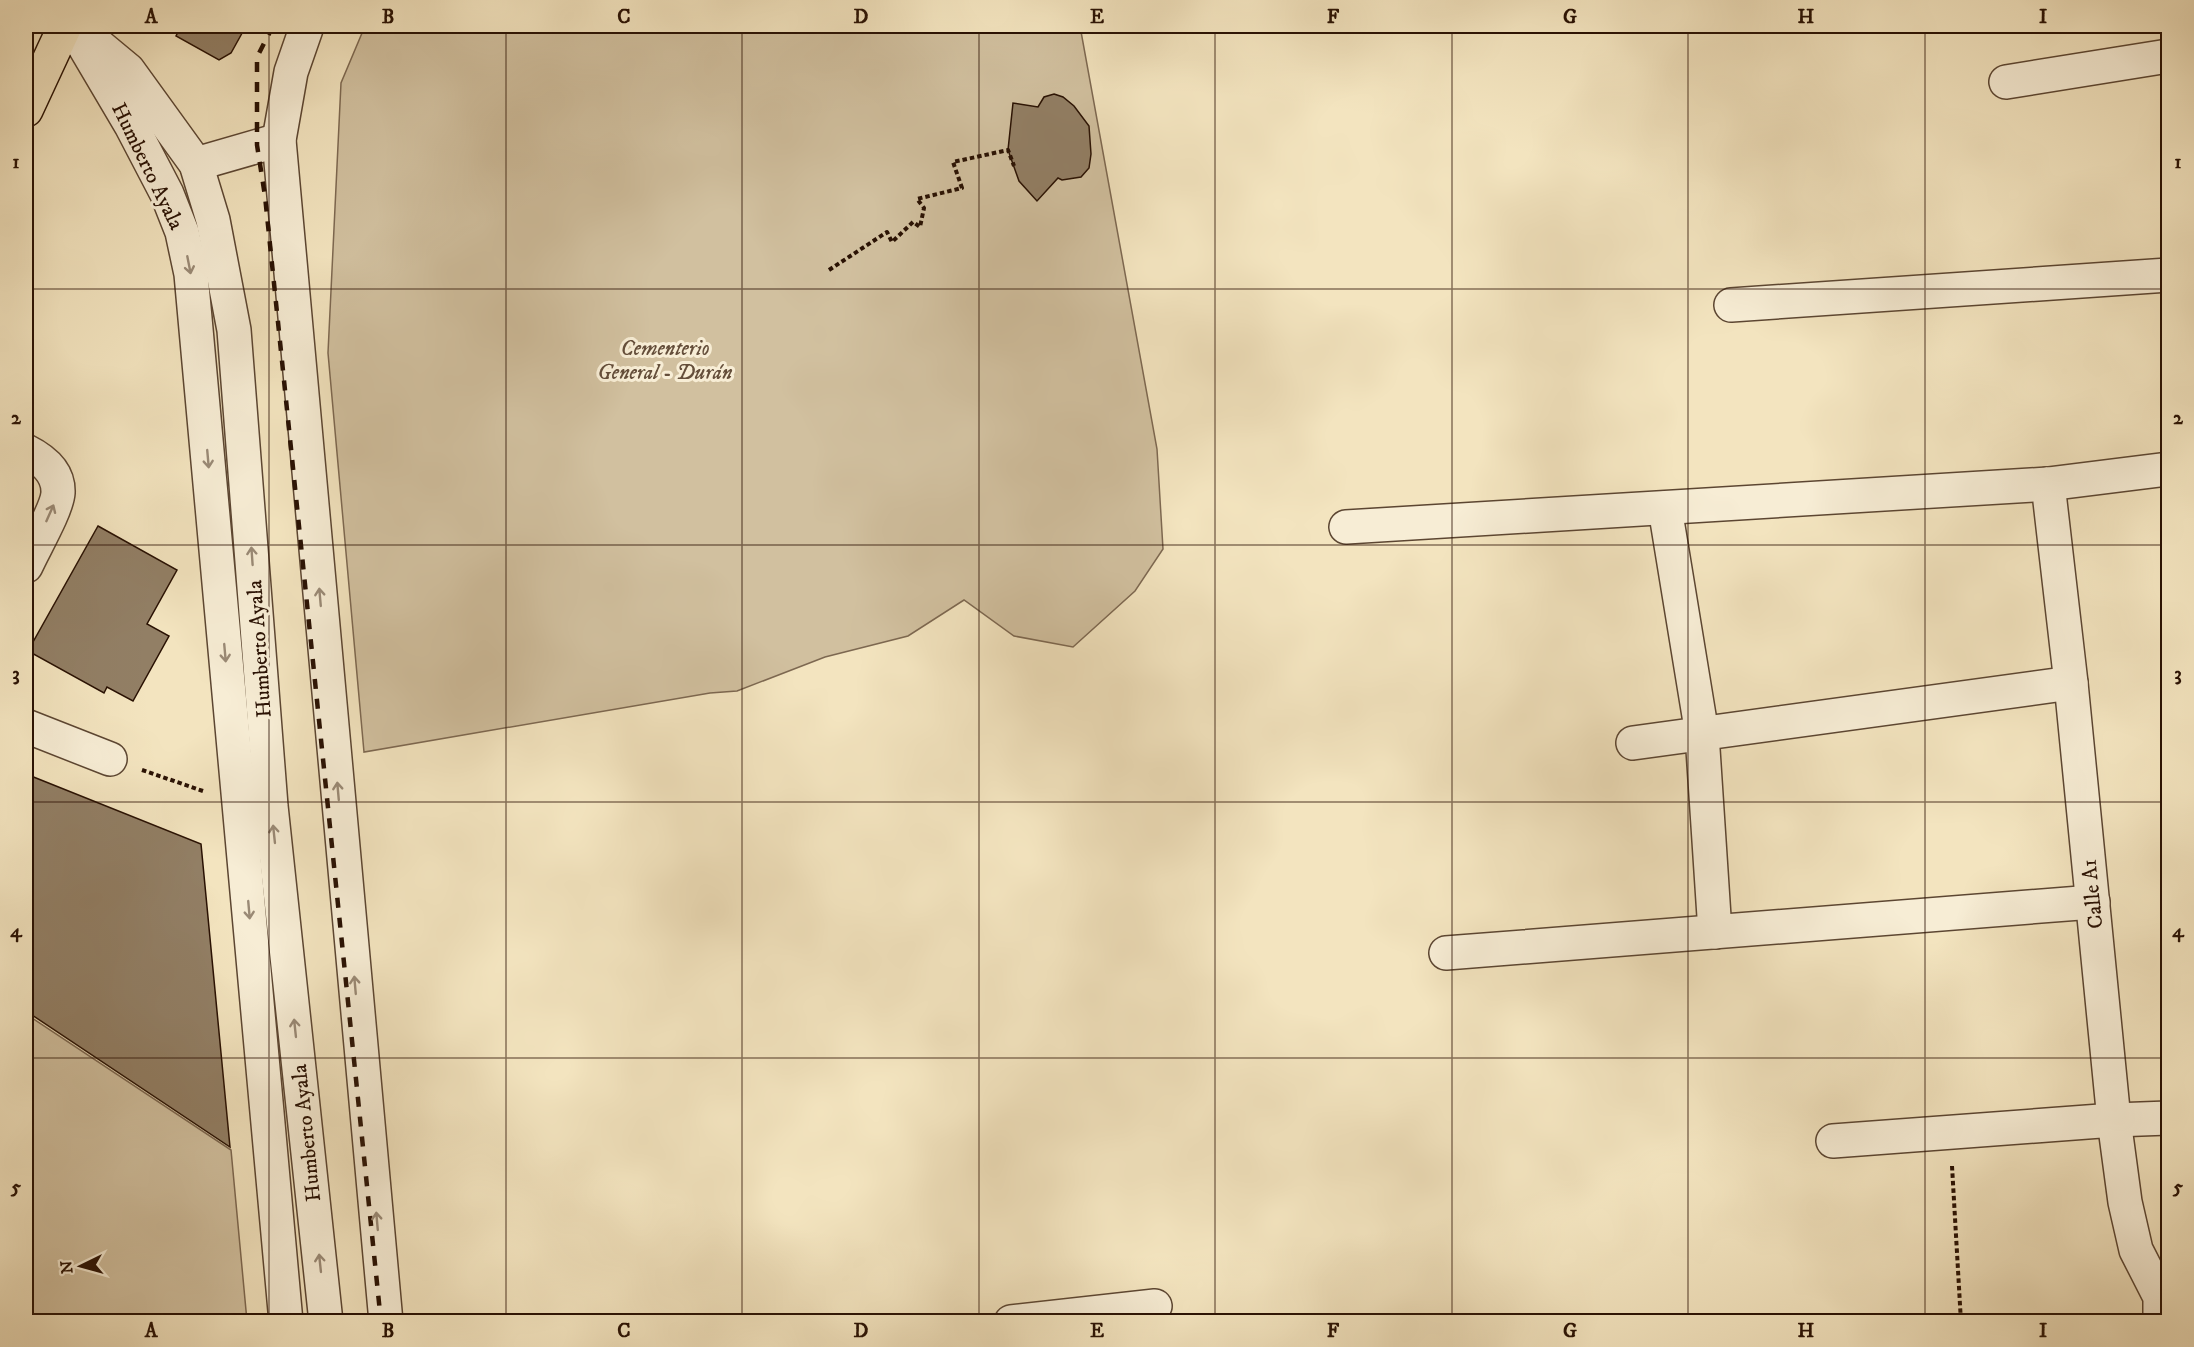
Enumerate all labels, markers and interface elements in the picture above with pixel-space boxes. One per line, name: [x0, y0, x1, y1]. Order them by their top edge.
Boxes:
text: A: [144, 5, 159, 30]
text: B: [382, 5, 394, 30]
text: C: [617, 5, 631, 30]
text: D: [854, 5, 869, 30]
text: E: [1090, 5, 1104, 30]
text: F: [1327, 5, 1340, 30]
text: G: [1563, 5, 1577, 30]
text: H: [1798, 5, 1815, 30]
text: I: [2039, 5, 2047, 30]
street label: Humberto Ayala: [105, 99, 189, 234]
text: 1: [12, 150, 20, 175]
text: 1: [2174, 150, 2182, 175]
one-way arrow: [184, 255, 195, 274]
park label: Cementerio General - Durán: [598, 336, 733, 386]
text: 2: [11, 406, 22, 431]
text: 2: [2173, 406, 2184, 431]
one-way arrow: [203, 449, 214, 469]
one-way arrow: [45, 504, 56, 523]
one-way arrow: [246, 546, 257, 566]
street label: Humberto Ayala: [242, 579, 278, 719]
one-way arrow: [314, 588, 325, 607]
one-way arrow: [220, 643, 231, 663]
text: 3: [12, 662, 20, 687]
text: 3: [2174, 662, 2182, 687]
one-way arrow: [332, 782, 343, 802]
one-way arrow: [268, 824, 279, 844]
street label: Calle A1: [2076, 858, 2110, 930]
one-way arrow: [243, 900, 254, 920]
text: 4: [10, 919, 23, 944]
text: 4: [2172, 919, 2185, 944]
one-way arrow: [349, 976, 360, 996]
one-way arrow: [289, 1018, 300, 1038]
street label: Humberto Ayala: [287, 1063, 327, 1203]
text: 5: [10, 1175, 21, 1200]
text: 5: [2172, 1175, 2183, 1200]
one-way arrow: [371, 1212, 382, 1232]
north arrow: [51, 1236, 111, 1296]
one-way arrow: [314, 1254, 325, 1274]
text: N: [57, 1260, 78, 1275]
text: A: [144, 1319, 159, 1344]
text: B: [382, 1319, 394, 1344]
text: C: [617, 1319, 631, 1344]
text: D: [854, 1319, 869, 1344]
text: E: [1090, 1319, 1104, 1344]
text: F: [1327, 1319, 1340, 1344]
text: G: [1563, 1319, 1577, 1344]
text: H: [1798, 1319, 1815, 1344]
text: I: [2039, 1319, 2047, 1344]

